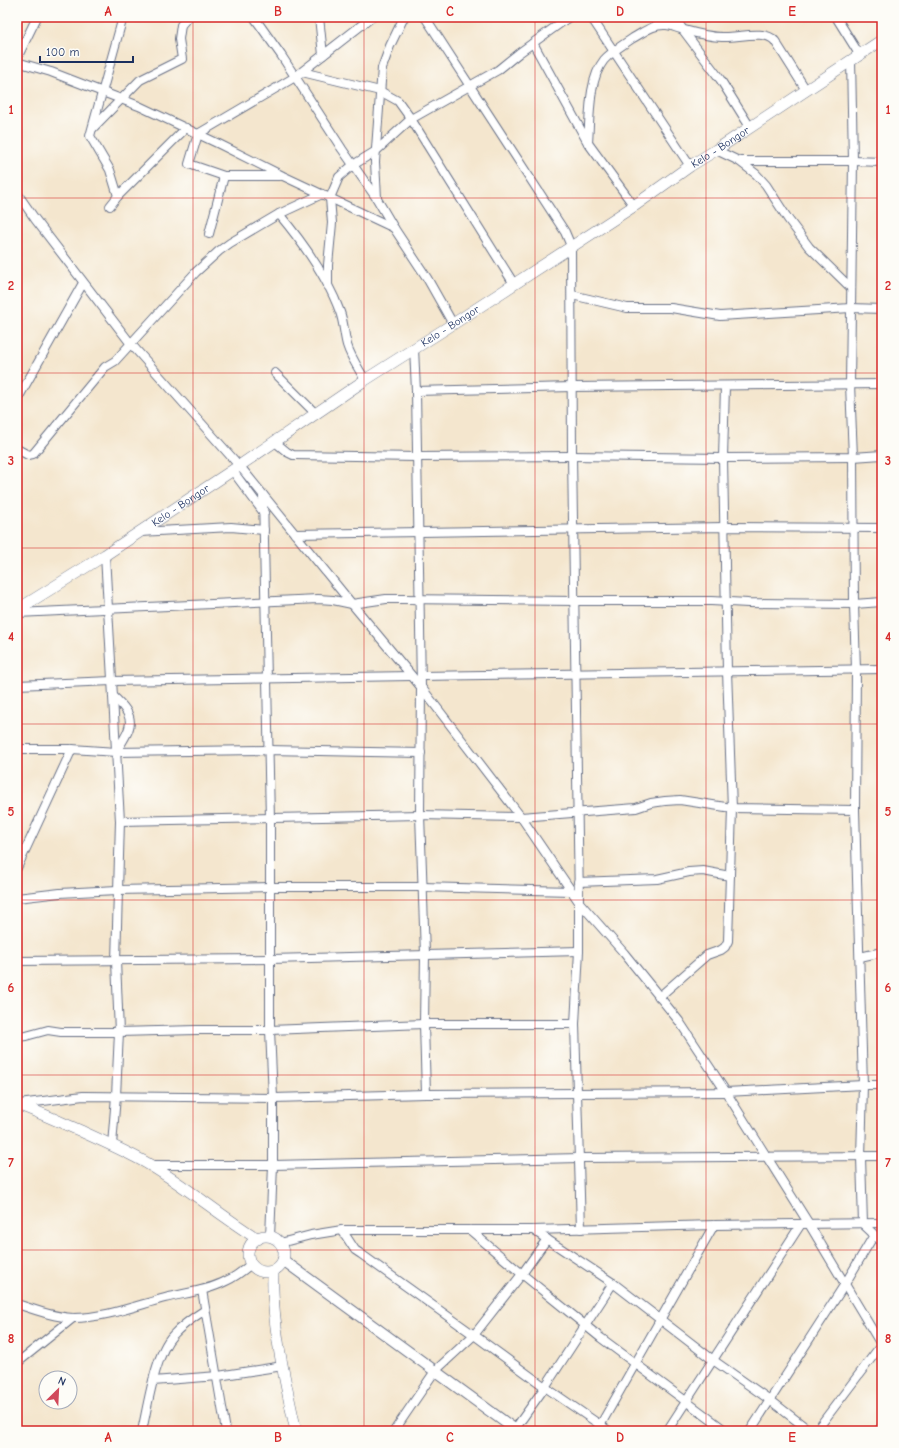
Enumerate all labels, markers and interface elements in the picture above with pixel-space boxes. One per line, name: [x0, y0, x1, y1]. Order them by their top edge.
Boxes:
text: A: [104, 4, 112, 19]
text: B: [274, 4, 282, 19]
text: C: [446, 4, 454, 19]
text: D: [616, 4, 624, 19]
text: E: [788, 4, 796, 19]
scale bar: [40, 38, 133, 64]
text: 100 m: [46, 45, 79, 59]
text: 1: [8, 102, 14, 117]
text: 1: [885, 102, 891, 117]
street label: Kelo - Bongor: [689, 123, 752, 171]
text: 2: [8, 278, 14, 293]
text: 2: [885, 278, 891, 293]
street label: Kelo - Bongor: [419, 302, 482, 350]
text: 3: [8, 453, 14, 468]
text: 3: [885, 453, 891, 468]
street label: Kelo - Bongor: [149, 481, 212, 529]
text: 4: [8, 629, 14, 644]
text: 4: [885, 629, 891, 644]
text: 5: [8, 804, 15, 819]
text: 5: [885, 804, 892, 819]
text: 6: [8, 980, 15, 995]
text: 6: [885, 980, 892, 995]
text: 7: [8, 1155, 14, 1170]
text: 7: [885, 1155, 891, 1170]
text: 8: [8, 1331, 14, 1346]
text: 8: [885, 1331, 891, 1346]
north arrow: [38, 1370, 78, 1410]
text: N: [56, 1374, 68, 1389]
text: A: [104, 1430, 112, 1445]
text: B: [274, 1430, 282, 1445]
text: C: [446, 1430, 454, 1445]
text: D: [616, 1430, 624, 1445]
text: E: [788, 1430, 796, 1445]

